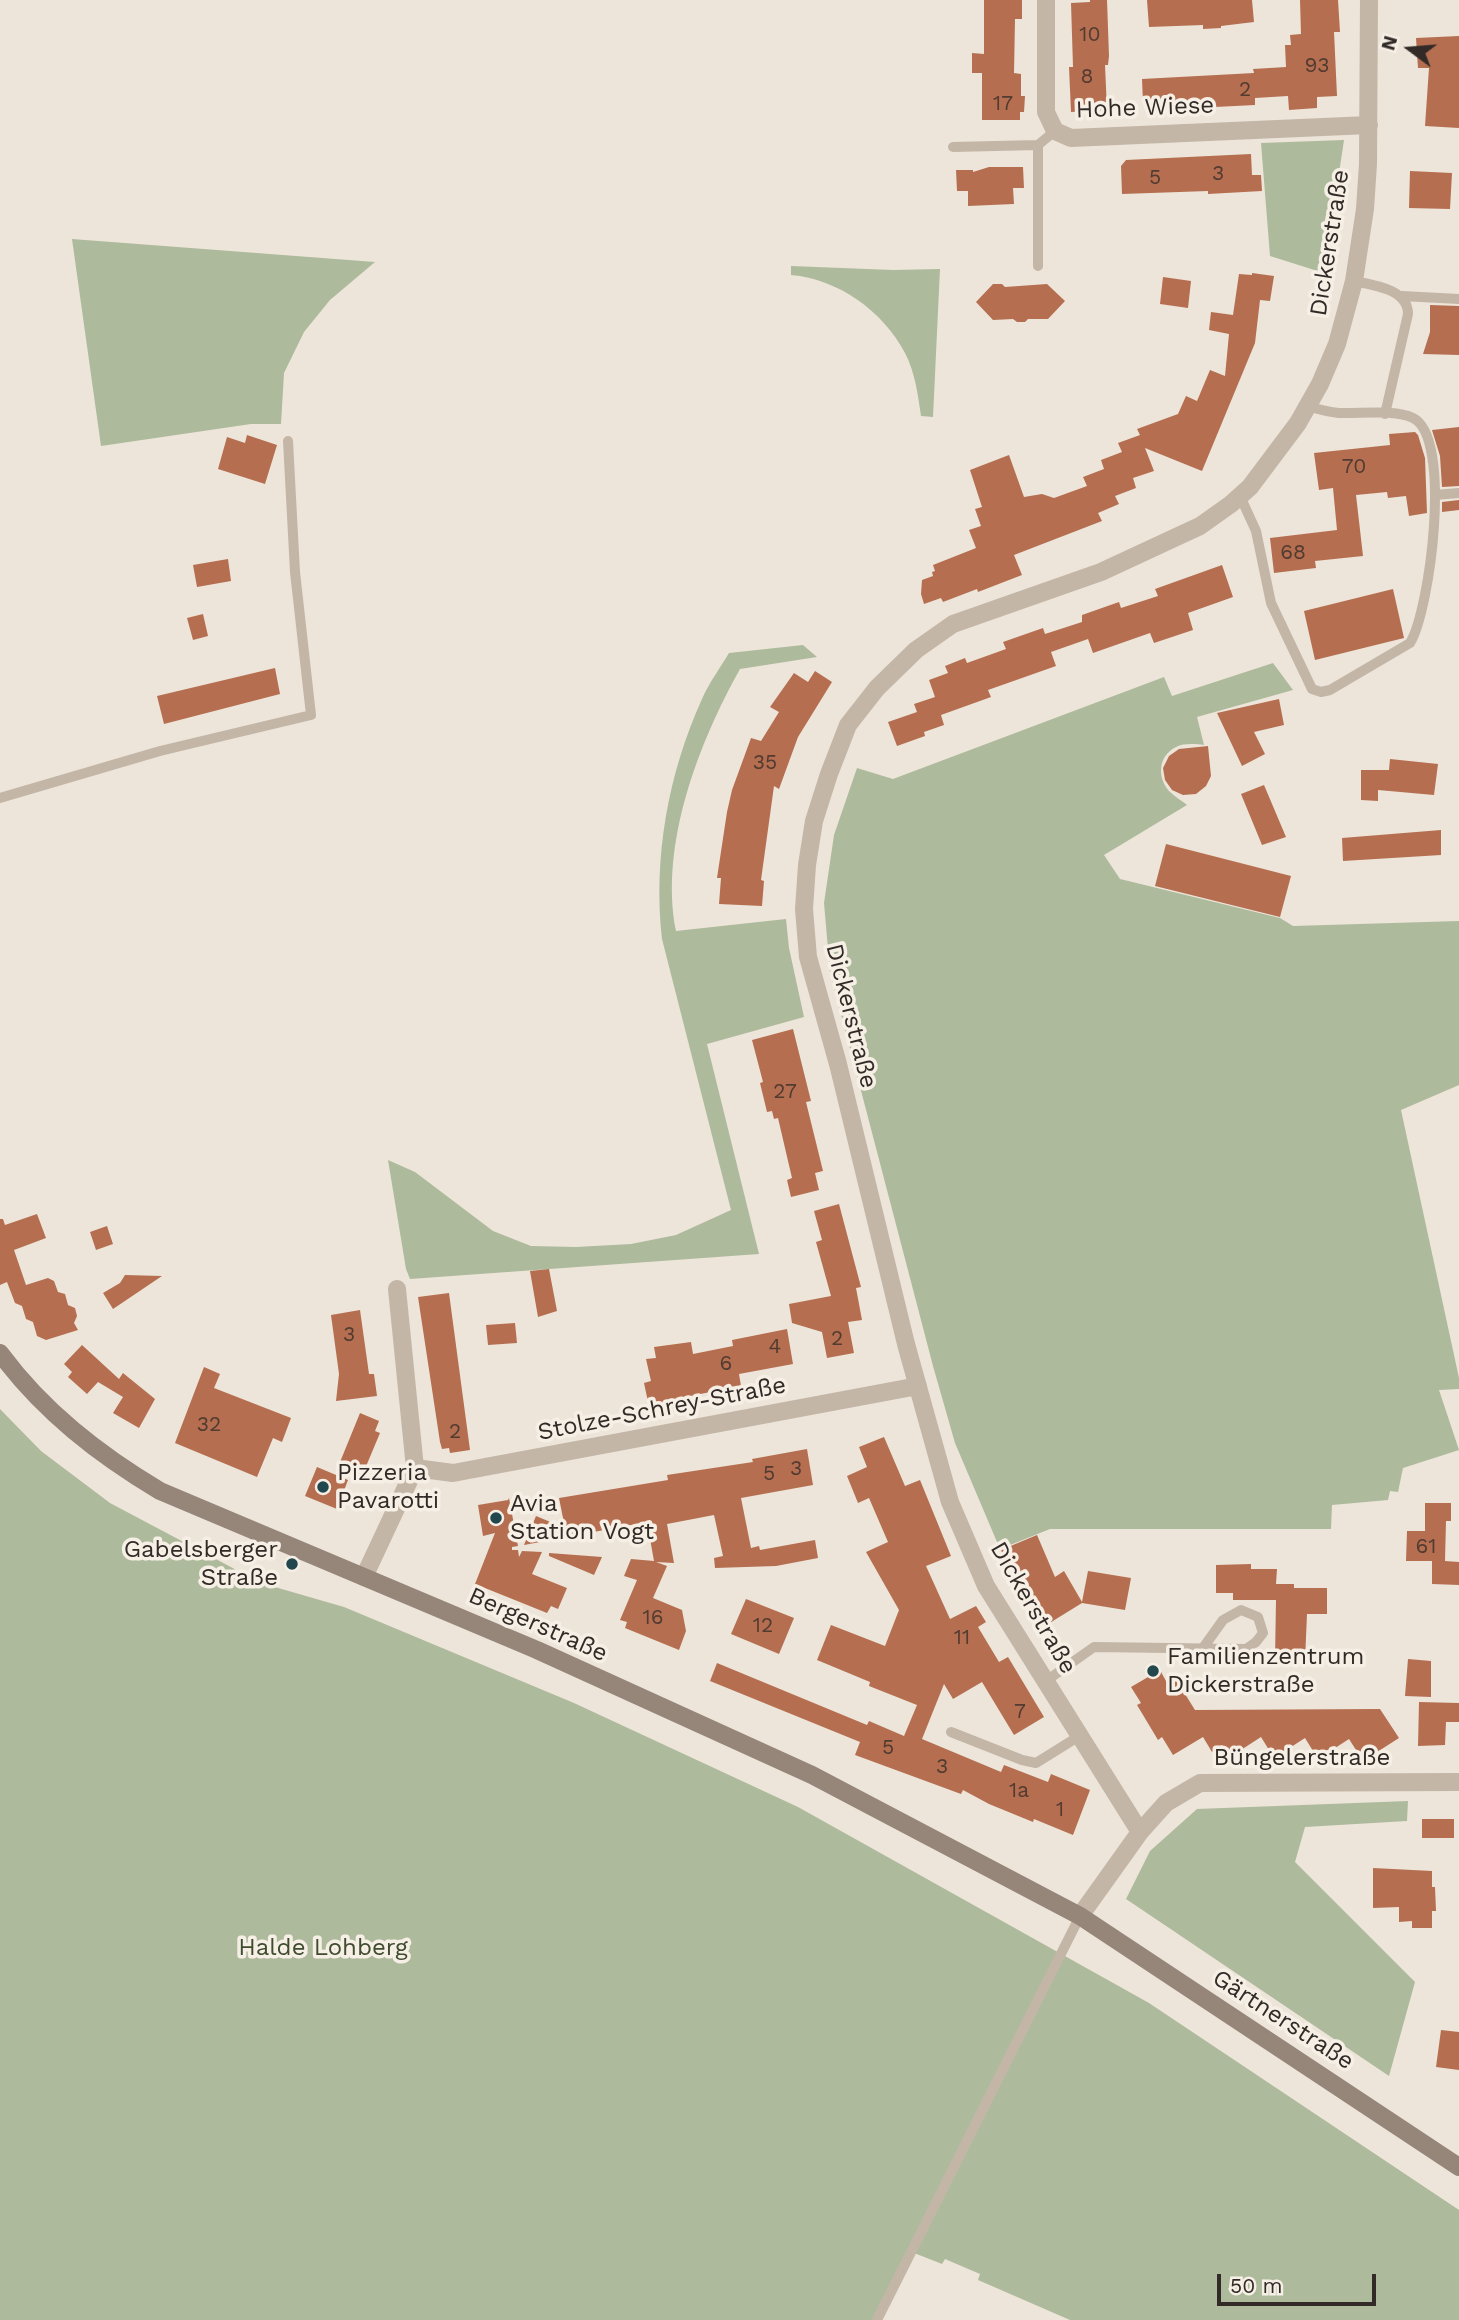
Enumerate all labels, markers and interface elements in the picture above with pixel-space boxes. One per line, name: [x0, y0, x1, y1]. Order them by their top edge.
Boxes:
north arrow: [1375, 14, 1445, 84]
house number: 10: [1079, 22, 1101, 48]
text: N: [1376, 33, 1402, 53]
house number: 93: [1305, 53, 1329, 79]
house number: 8: [1081, 64, 1093, 90]
house number: 2: [1239, 77, 1251, 103]
house number: 17: [993, 91, 1013, 117]
street label: Hohe Wiese: [1075, 91, 1215, 125]
house number: 3: [1212, 161, 1224, 187]
house number: 5: [1149, 165, 1161, 191]
street label: Dickerstraße: [1304, 168, 1356, 318]
house number: 70: [1342, 454, 1366, 480]
house number: 68: [1280, 540, 1306, 566]
house number: 35: [753, 750, 777, 776]
street label: Dickerstraße: [819, 941, 883, 1091]
house number: 27: [773, 1079, 797, 1105]
house number: 3: [343, 1322, 355, 1348]
house number: 2: [831, 1326, 843, 1352]
house number: 4: [769, 1334, 781, 1360]
house number: 6: [720, 1351, 732, 1377]
street label: Stolze-Schrey-Straße: [535, 1371, 789, 1447]
house number: 32: [197, 1412, 221, 1438]
house number: 2: [449, 1419, 461, 1445]
house number: 3: [790, 1456, 802, 1482]
place label: Pizzeria Pavarotti: [337, 1459, 439, 1515]
house number: 5: [763, 1461, 775, 1487]
marker: Pizzeria Pavarotti: [315, 1479, 331, 1495]
place label: Avia Station Vogt: [510, 1490, 654, 1546]
marker: Avia Station Vogt: [488, 1510, 504, 1526]
house number: 61: [1416, 1534, 1436, 1560]
place label: Gabelsberger Straße: [124, 1536, 278, 1592]
street label: Dickerstraße: [984, 1537, 1082, 1679]
marker: Gabelsberger Straße: [284, 1556, 300, 1572]
street label: Bergerstraße: [464, 1582, 612, 1668]
house number: 16: [643, 1605, 663, 1631]
house number: 12: [753, 1613, 773, 1639]
house number: 11: [954, 1625, 970, 1651]
place label: Familienzentrum Dickerstraße: [1167, 1643, 1364, 1699]
marker: Familienzentrum Dickerstraße: [1145, 1663, 1161, 1679]
house number: 7: [1014, 1699, 1026, 1725]
house number: 5: [882, 1735, 894, 1761]
street label: Büngelerstraße: [1214, 1744, 1390, 1772]
house number: 3: [936, 1754, 948, 1780]
house number: 1a: [1009, 1778, 1029, 1804]
house number: 1: [1056, 1797, 1064, 1823]
park label: Halde Lohberg: [238, 1934, 408, 1962]
street label: Gärtnerstraße: [1207, 1964, 1359, 2076]
scale bar: [1221, 2260, 1380, 2304]
text: 50 m: [1230, 2273, 1282, 2298]

